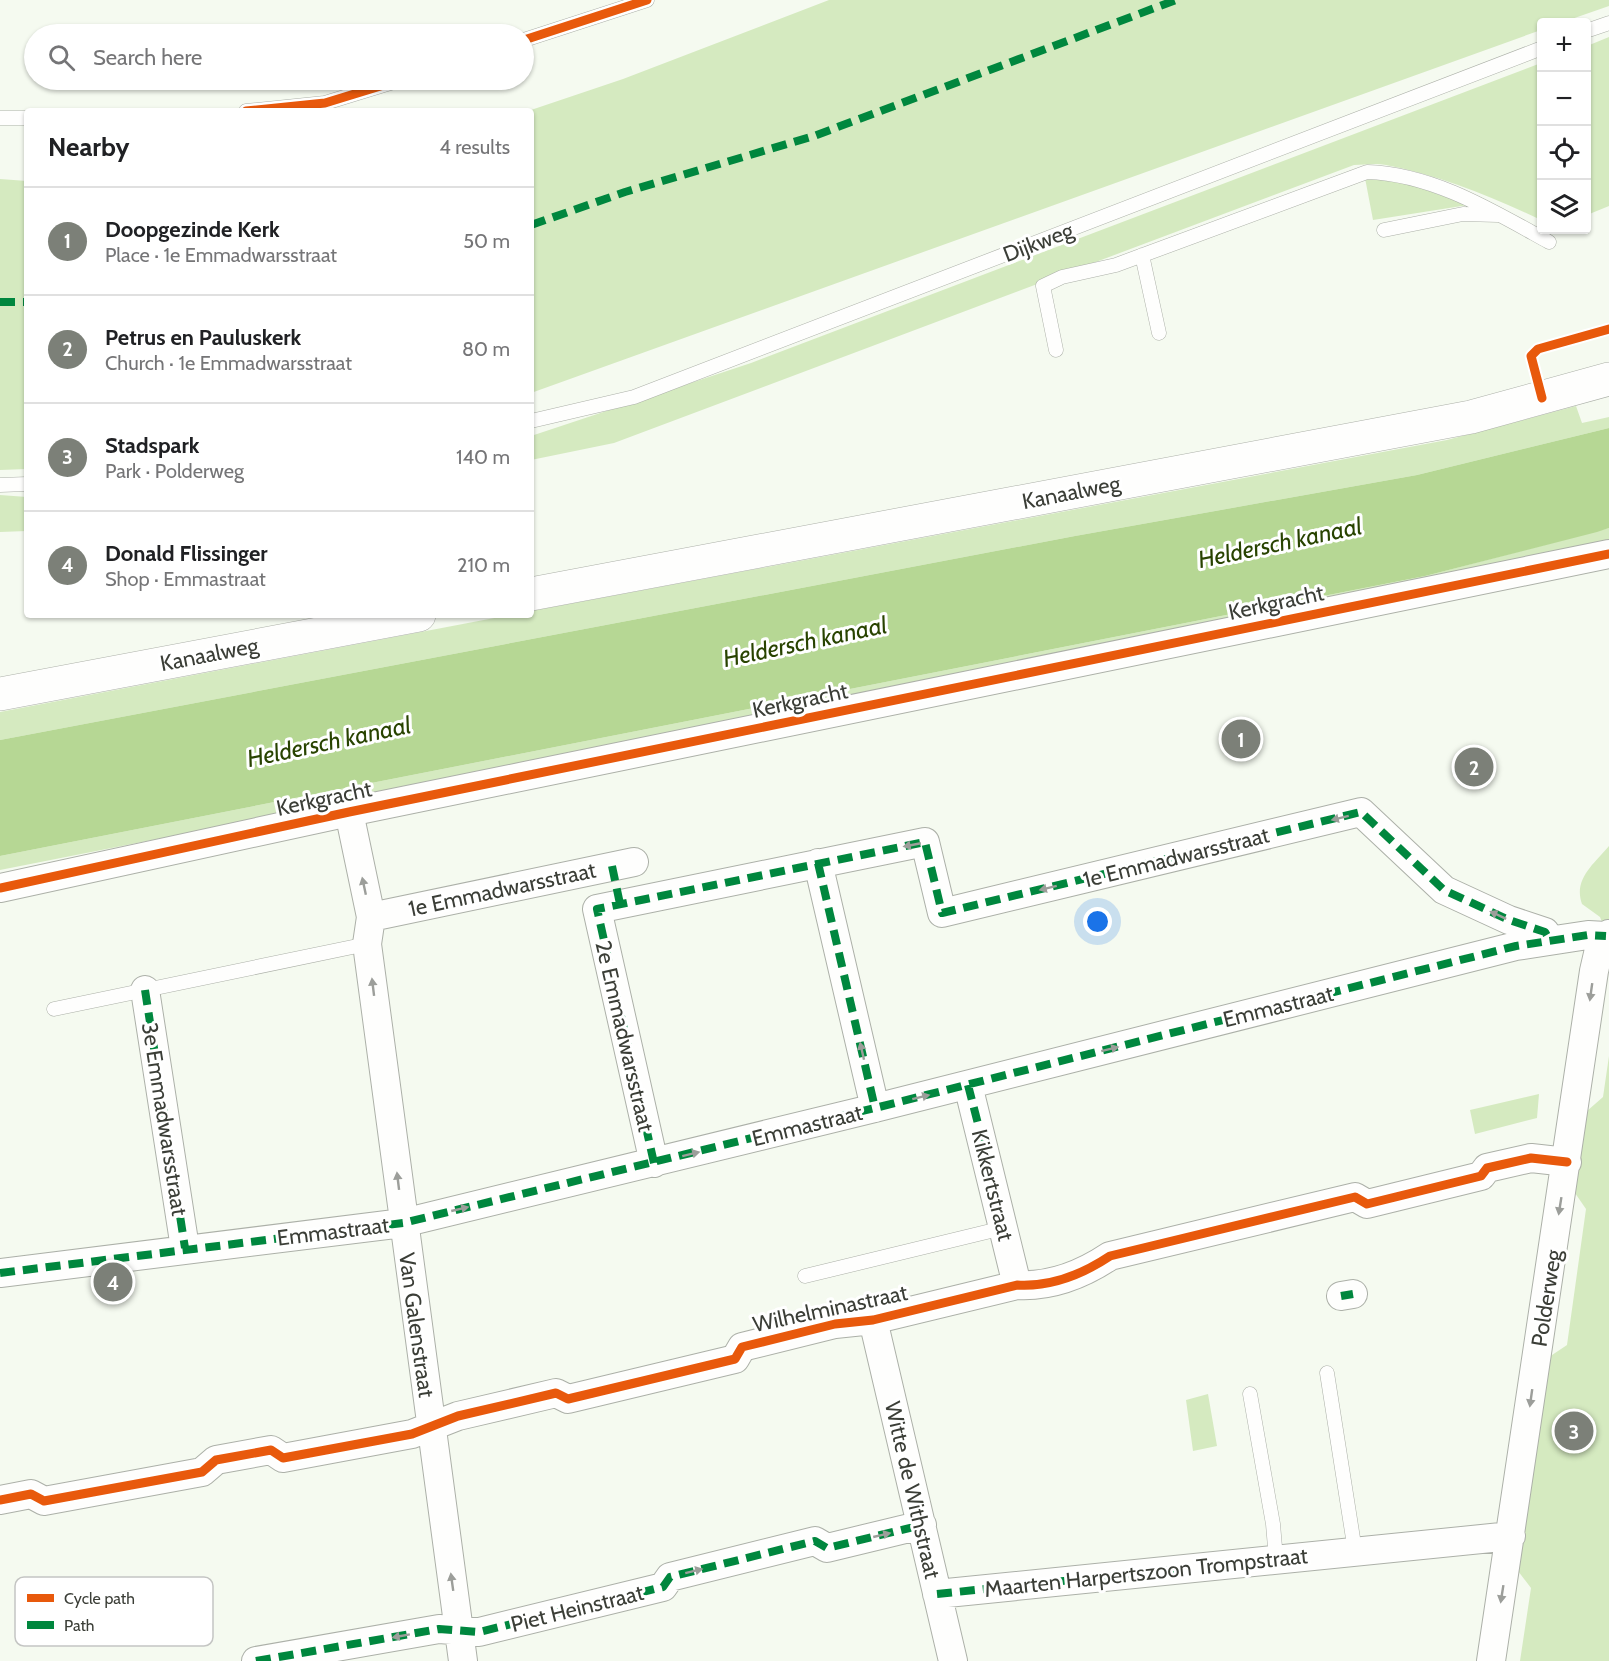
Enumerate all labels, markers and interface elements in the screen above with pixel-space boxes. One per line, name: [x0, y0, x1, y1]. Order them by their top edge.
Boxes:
map controls: [1537, 18, 1591, 234]
button: +: [1537, 18, 1591, 72]
search box: [24, 24, 534, 90]
icon: search: [45, 41, 78, 74]
text: Search here: [93, 44, 202, 71]
button: −: [1537, 72, 1591, 126]
button: locate: [1537, 126, 1591, 180]
text: Nearby: [48, 131, 129, 163]
text: 4 results: [439, 135, 510, 159]
button: layers: [1537, 180, 1591, 234]
text: Doopgezinde Kerk: [105, 216, 280, 243]
street label: Dijkweg: [999, 216, 1078, 268]
text: 1: [64, 229, 71, 253]
text: 50 m: [463, 229, 510, 253]
text: Place · 1e Emmadwarsstraat: [105, 243, 337, 267]
text: Petrus en Pauluskerk: [105, 324, 301, 351]
text: 2: [62, 337, 73, 361]
text: 80 m: [462, 337, 510, 361]
text: Church · 1e Emmadwarsstraat: [105, 351, 352, 375]
text: Stadspark: [105, 432, 199, 459]
text: 3: [62, 445, 73, 469]
text: 140 m: [456, 445, 510, 469]
text: Park · Polderweg: [105, 459, 244, 483]
street label: Kanaalweg: [1020, 470, 1124, 515]
water label: Heldersch kanaal: [1195, 511, 1365, 574]
text: Donald Flissinger: [105, 540, 268, 567]
text: 4: [61, 553, 74, 577]
text: 210 m: [457, 553, 510, 577]
text: Shop · Emmastraat: [105, 567, 266, 591]
street label: Kerkgracht: [1226, 579, 1327, 626]
water label: Heldersch kanaal: [720, 610, 890, 673]
street label: Kanaalweg: [158, 632, 262, 677]
street label: Kerkgracht: [750, 677, 851, 724]
water label: Heldersch kanaal: [244, 710, 414, 773]
pin: 1: [1222, 716, 1260, 762]
pin: 2: [1454, 744, 1494, 789]
street label: Kerkgracht: [274, 775, 375, 822]
one-way arrow: [1330, 813, 1349, 823]
street label: 1e Emmadwarsstraat: [1080, 821, 1273, 894]
one-way arrow: [902, 841, 921, 850]
street label: 1e Emmadwarsstraat: [406, 856, 599, 923]
one-way arrow: [359, 876, 368, 895]
one-way arrow: [1039, 883, 1057, 893]
your location: [1083, 907, 1112, 936]
one-way arrow: [1490, 910, 1507, 919]
street label: 2e Emmadwarsstraat: [589, 938, 660, 1135]
one-way arrow: [368, 978, 378, 997]
street label: Emmastraat: [1220, 980, 1337, 1033]
one-way arrow: [1586, 982, 1595, 1001]
street label: 3e Emmadwarsstraat: [136, 1020, 193, 1218]
one-way arrow: [856, 1042, 866, 1060]
one-way arrow: [1101, 1043, 1119, 1053]
one-way arrow: [911, 1091, 930, 1101]
street label: Emmastraat: [749, 1099, 866, 1152]
street label: Kikkertstraat: [966, 1126, 1020, 1244]
one-way arrow: [681, 1148, 700, 1158]
one-way arrow: [393, 1171, 403, 1190]
one-way arrow: [1556, 1196, 1565, 1215]
one-way arrow: [451, 1204, 469, 1214]
street label: Emmastraat: [275, 1211, 391, 1252]
street label: Polderweg: [1525, 1247, 1568, 1349]
street label: Van Galenstraat: [393, 1251, 440, 1400]
pin: 4: [94, 1260, 132, 1304]
street label: Wilhelminastraat: [750, 1279, 910, 1338]
one-way arrow: [1527, 1389, 1536, 1408]
street label: Witte de Withstraat: [879, 1399, 946, 1582]
pin: 3: [1554, 1408, 1594, 1454]
one-way arrow: [873, 1529, 891, 1539]
street label: Maarten Harpertszoon Trompstraat: [983, 1542, 1310, 1603]
one-way arrow: [685, 1565, 704, 1575]
one-way arrow: [447, 1573, 457, 1592]
legend: [15, 1577, 213, 1646]
street label: Piet Heinstraat: [508, 1579, 647, 1638]
one-way arrow: [1497, 1584, 1506, 1603]
text: Cycle path: [64, 1589, 135, 1608]
text: Path: [64, 1616, 95, 1635]
one-way arrow: [391, 1631, 410, 1640]

